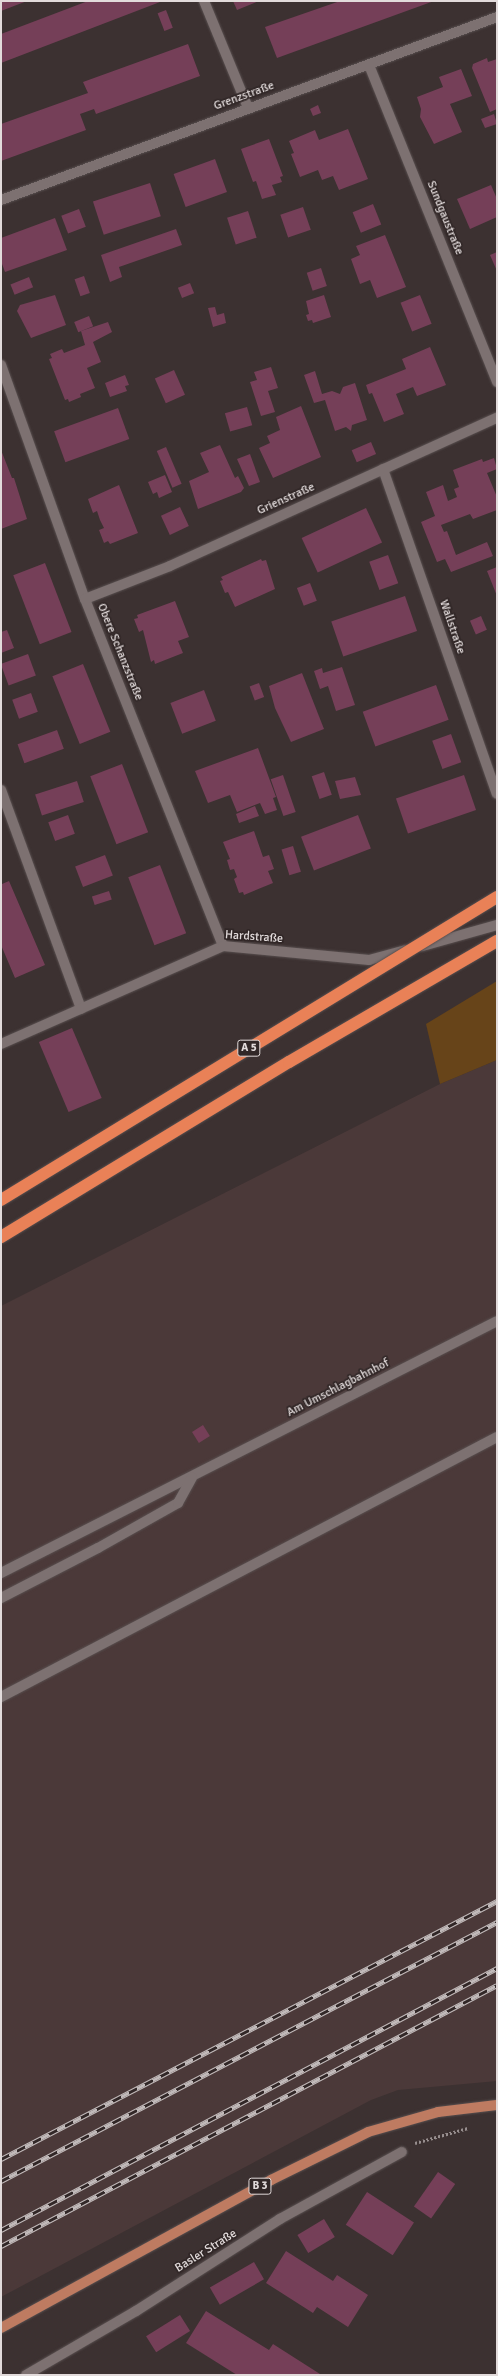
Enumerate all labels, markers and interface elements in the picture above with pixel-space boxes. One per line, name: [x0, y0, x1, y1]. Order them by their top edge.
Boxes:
street label: Grenzstraße: [212, 78, 276, 114]
street label: Sundgaustraße: [424, 179, 466, 257]
street label: Grienstraße: [255, 480, 317, 518]
street label: Wallstraße: [436, 598, 468, 656]
street label: Obere Schanzstraße: [94, 601, 146, 703]
street label: Hardstraße: [224, 928, 284, 946]
road number: A 5: [237, 1039, 261, 1057]
street label: Am Umschlagbahnhof: [285, 1356, 391, 1420]
road number: B 3: [248, 2177, 272, 2195]
street label: Basler Straße: [173, 2226, 239, 2276]

